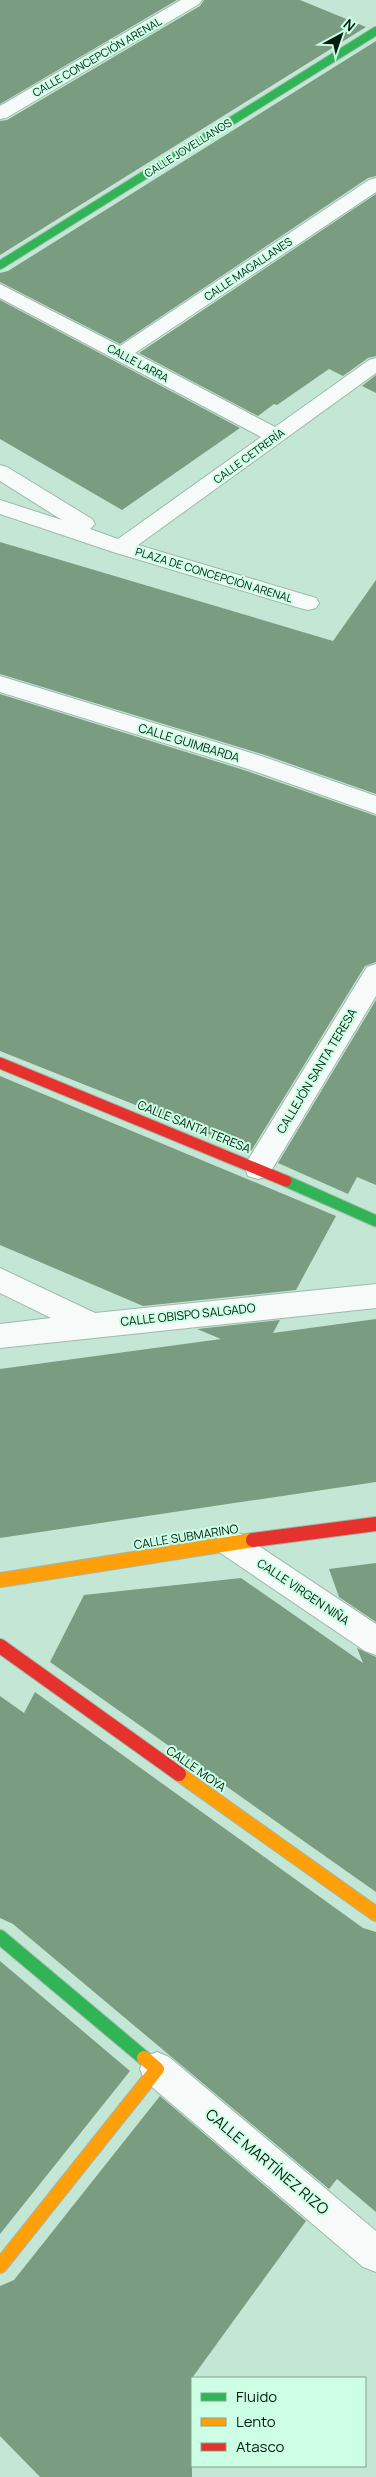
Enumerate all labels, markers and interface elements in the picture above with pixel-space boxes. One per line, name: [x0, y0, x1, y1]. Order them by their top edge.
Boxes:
north arrow: [316, 10, 366, 60]
street label: CALLE CONCEPCIÓN ARENAL: [29, 13, 164, 100]
text: N: [340, 14, 360, 35]
street label: CALLE JOVELLANOS: [141, 114, 234, 181]
street label: CALLE MAGALLANES: [201, 233, 295, 304]
street label: CALLE LARRA: [105, 340, 172, 385]
street label: CALLE CETRERÍA: [210, 425, 287, 487]
street label: PLAZA DE CONCEPCIÓN ARENAL: [134, 543, 295, 606]
street label: CALLE GUIMBARDA: [136, 719, 242, 766]
street label: CALLEJÓN SANTA TERESA: [272, 1005, 361, 1136]
street label: CALLE SANTA TERESA: [135, 1096, 254, 1157]
street label: CALLE OBISPO SALGADO: [120, 1299, 257, 1330]
street label: CALLE SUBMARINO: [132, 1520, 240, 1553]
street label: CALLE VIRGEN NIÑA: [254, 1554, 353, 1629]
street label: CALLE MOYA: [163, 1742, 230, 1796]
street label: CALLE MARTÍNEZ RIZO: [201, 2104, 333, 2220]
legend: [191, 2377, 366, 2467]
text: Fluido: [236, 2386, 277, 2407]
text: Lento: [236, 2411, 276, 2432]
text: Atasco: [236, 2436, 284, 2457]

